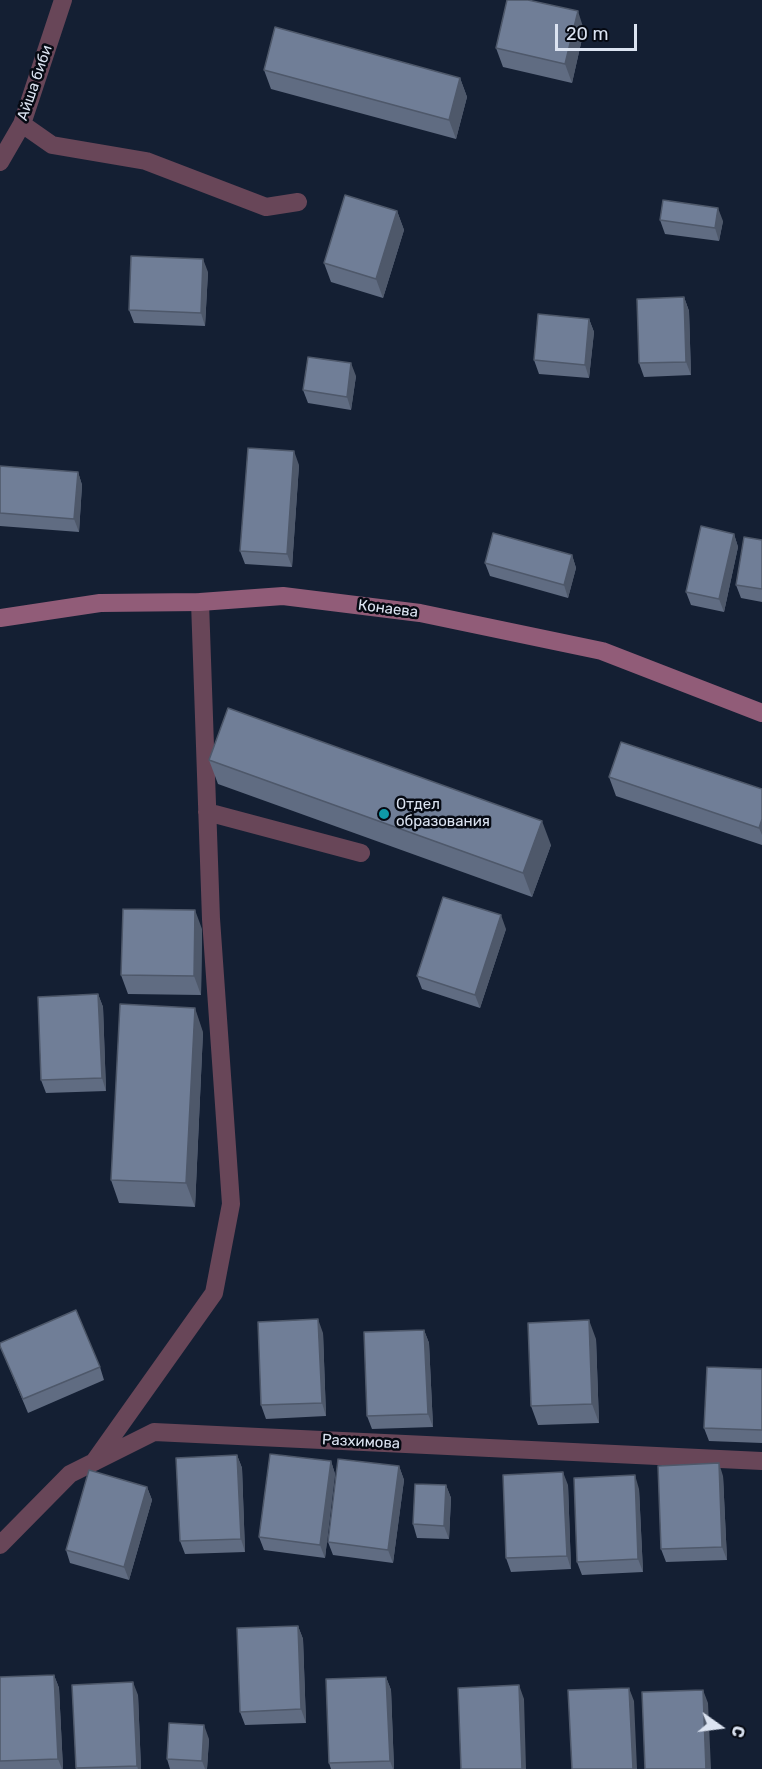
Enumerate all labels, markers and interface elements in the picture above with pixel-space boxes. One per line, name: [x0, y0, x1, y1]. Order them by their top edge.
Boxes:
scale bar: [558, 12, 640, 50]
text: 20 m: [566, 23, 608, 45]
street label: Айша биби: [14, 43, 56, 123]
street label: Конаева: [357, 596, 419, 622]
place label: Отдел образования: [396, 796, 490, 831]
marker: Отдел образования: [377, 807, 391, 821]
street label: Разхимова: [321, 1431, 401, 1453]
north arrow: [690, 1697, 750, 1757]
text: С: [727, 1724, 749, 1739]

